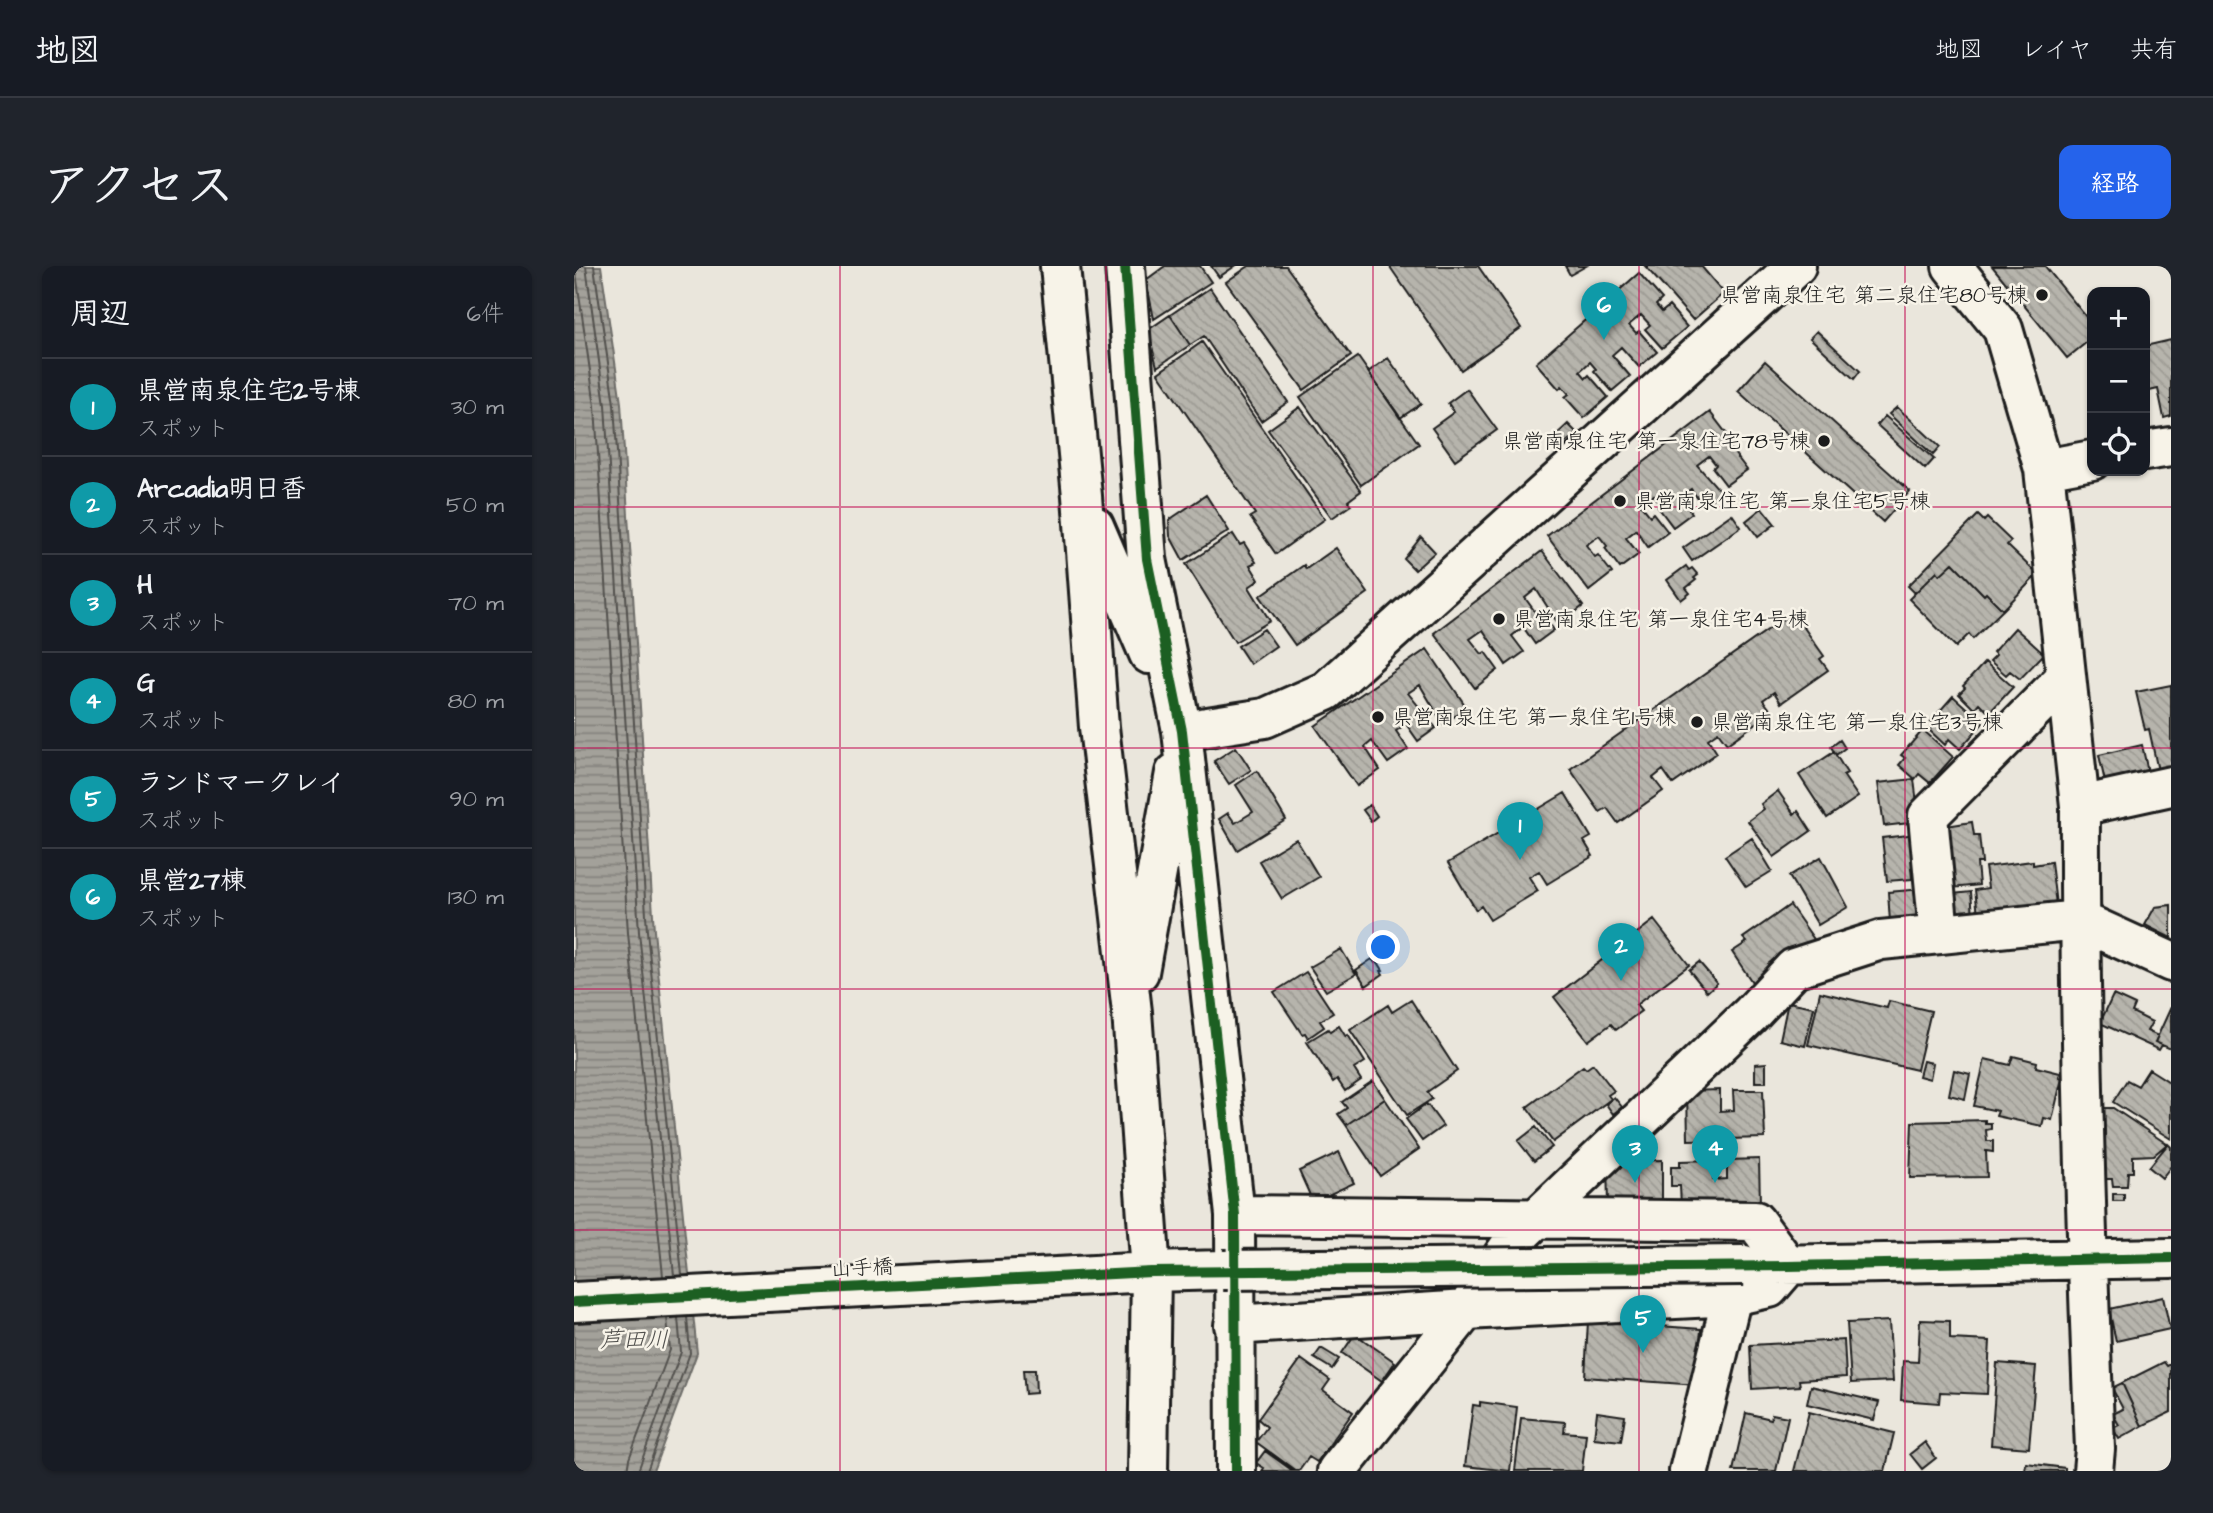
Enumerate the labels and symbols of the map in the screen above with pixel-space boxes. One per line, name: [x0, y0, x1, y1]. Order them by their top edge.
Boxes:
place label: 県営南泉住宅 第二泉住宅80号棟: [1720, 281, 2028, 310]
pin: 6: [1581, 282, 1627, 340]
marker: 県営南泉住宅 第二泉住宅80号棟: [2034, 287, 2050, 303]
place label: 県営南泉住宅 第一泉住宅78号棟: [1502, 427, 1810, 456]
marker: 県営南泉住宅 第一泉住宅78号棟: [1816, 433, 1832, 449]
place label: 県営南泉住宅 第一泉住宅5号棟: [1634, 487, 1930, 516]
marker: 県営南泉住宅 第一泉住宅5号棟: [1612, 493, 1628, 509]
place label: 県営南泉住宅 第一泉住宅4号棟: [1513, 605, 1809, 634]
marker: 県営南泉住宅 第一泉住宅4号棟: [1491, 611, 1507, 627]
place label: 県営南泉住宅 第一泉住宅1号棟: [1392, 703, 1676, 732]
place label: 県営南泉住宅 第一泉住宅3号棟: [1711, 708, 2003, 737]
marker: 県営南泉住宅 第一泉住宅1号棟: [1370, 709, 1386, 725]
marker: 県営南泉住宅 第一泉住宅3号棟: [1689, 714, 1705, 730]
pin: 1: [1497, 802, 1543, 860]
pin: 2: [1598, 923, 1644, 981]
your location: [1366, 930, 1400, 964]
pin: 3: [1612, 1125, 1658, 1183]
pin: 4: [1692, 1125, 1738, 1183]
street label: 山手橋: [830, 1252, 894, 1284]
pin: 5: [1620, 1295, 1666, 1353]
water label: 芦田川: [600, 1324, 669, 1356]

